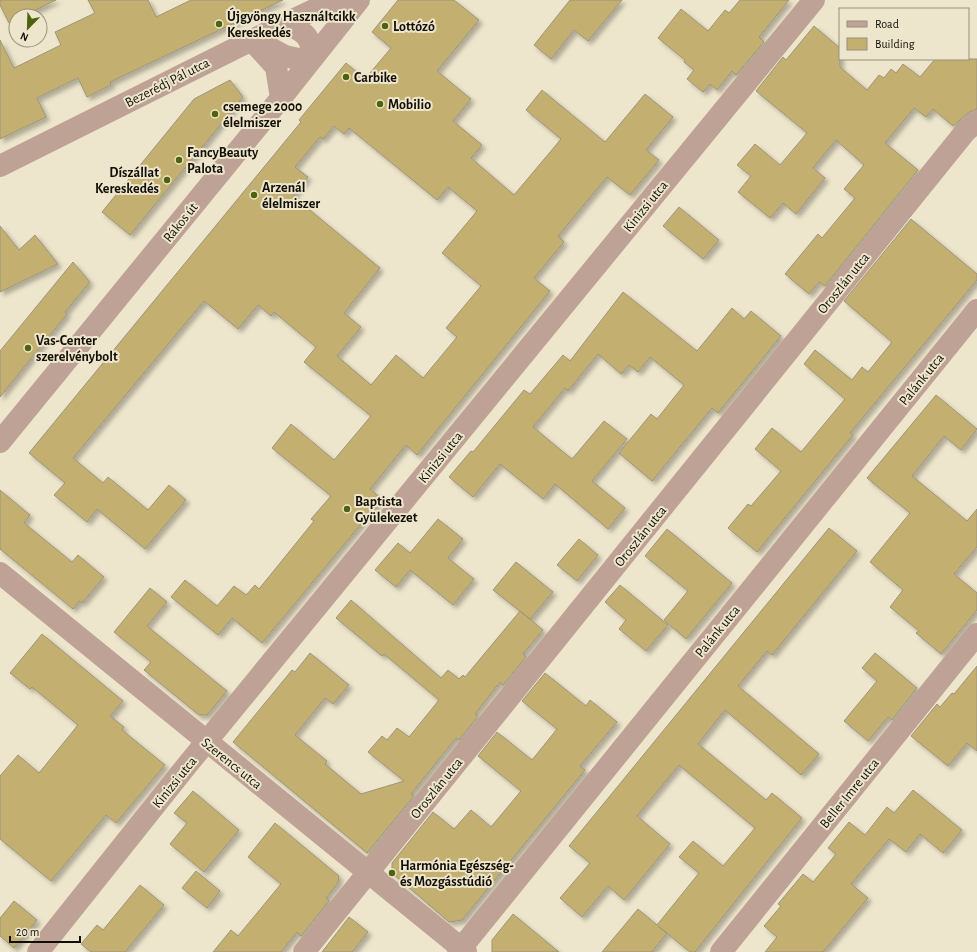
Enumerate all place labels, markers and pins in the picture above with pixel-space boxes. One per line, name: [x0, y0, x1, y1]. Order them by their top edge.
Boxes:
place label: Újgyöngy Használtcikk Kereskedés: [227, 7, 356, 40]
marker: Újgyöngy Használtcikk Kereskedés: [214, 19, 224, 29]
place label: Lottózó: [393, 20, 435, 34]
marker: Lottózó: [380, 21, 390, 31]
place label: Carbike: [354, 71, 397, 85]
marker: Carbike: [341, 72, 351, 82]
place label: Mobilio: [388, 98, 431, 112]
marker: Mobilio: [375, 99, 385, 109]
place label: csemege 2000 élelmiszer: [223, 100, 302, 130]
marker: csemege 2000 élelmiszer: [210, 109, 220, 119]
place label: FancyBeauty Palota: [187, 146, 259, 176]
marker: FancyBeauty Palota: [174, 155, 184, 165]
place label: Díszállat Kereskedés: [95, 166, 159, 196]
marker: Díszállat Kereskedés: [162, 175, 172, 185]
place label: Arzenál élelmiszer: [262, 181, 320, 211]
marker: Arzenál élelmiszer: [249, 190, 259, 200]
place label: Vas-Center szerelvénybolt: [36, 334, 118, 364]
marker: Vas-Center szerelvénybolt: [23, 343, 33, 353]
place label: Baptista Gyülekezet: [355, 495, 418, 525]
marker: Baptista Gyülekezet: [342, 504, 352, 514]
place label: Harmónia Egészség- és Mozgásstúdió: [400, 859, 514, 889]
marker: Harmónia Egészség- és Mozgásstúdió: [387, 868, 397, 878]

